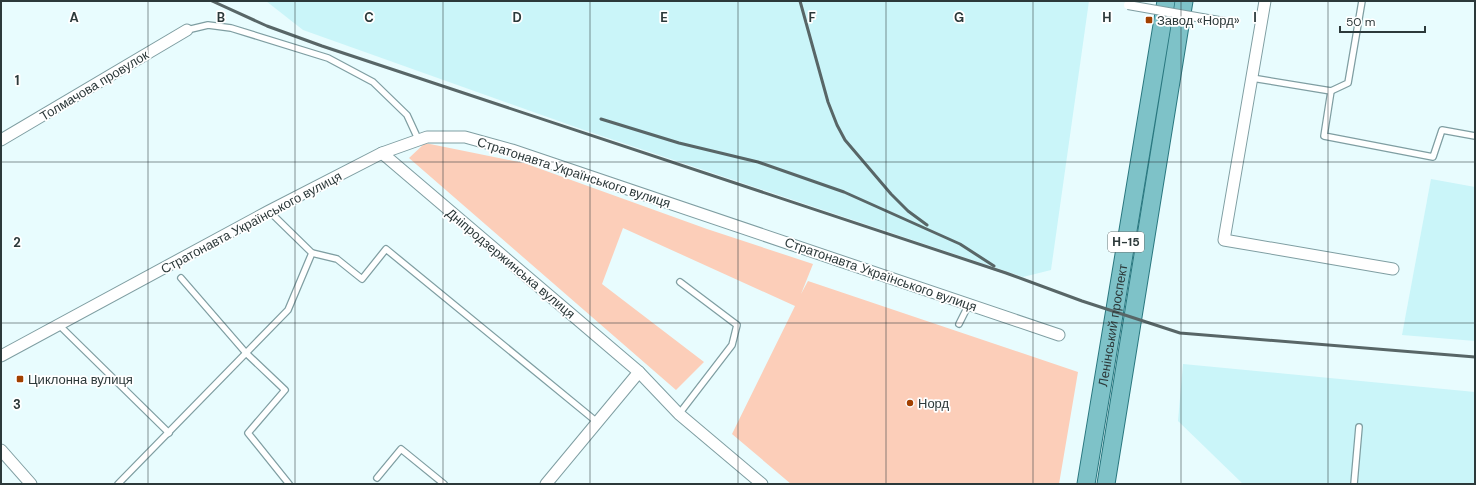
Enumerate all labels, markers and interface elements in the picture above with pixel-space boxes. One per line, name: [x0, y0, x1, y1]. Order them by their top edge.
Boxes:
scale bar: [1340, 8, 1425, 34]
text: A: [69, 9, 79, 26]
text: B: [217, 9, 225, 26]
text: C: [364, 9, 374, 26]
text: D: [512, 9, 522, 26]
text: E: [660, 9, 668, 26]
text: F: [808, 9, 816, 26]
text: G: [954, 9, 964, 26]
text: H: [1102, 9, 1112, 26]
text: I: [1253, 9, 1257, 26]
place label: Завод «Норд»: [1157, 12, 1240, 29]
text: 50 m: [1346, 14, 1375, 30]
marker: Завод «Норд»: [1144, 15, 1154, 25]
street label: Толмачова провулок: [37, 46, 152, 125]
text: 1: [15, 72, 19, 89]
street label: Стратонавта Українського вулиця: [475, 133, 673, 212]
street label: Стратонавта Українського вулиця: [158, 167, 345, 277]
street label: Дніпродзержинська вулиця: [443, 204, 579, 322]
road number: Н-15: [1108, 232, 1144, 252]
street label: Стратонавта Українського вулиця: [782, 233, 979, 315]
text: 2: [13, 234, 21, 251]
street label: Ленінський проспект: [1094, 263, 1131, 388]
place label: Циклонна вулиця: [28, 371, 133, 388]
marker: Циклонна вулиця: [15, 374, 25, 384]
place label: Норд: [918, 395, 950, 412]
text: 3: [13, 396, 21, 413]
marker: Норд: [905, 398, 915, 408]

